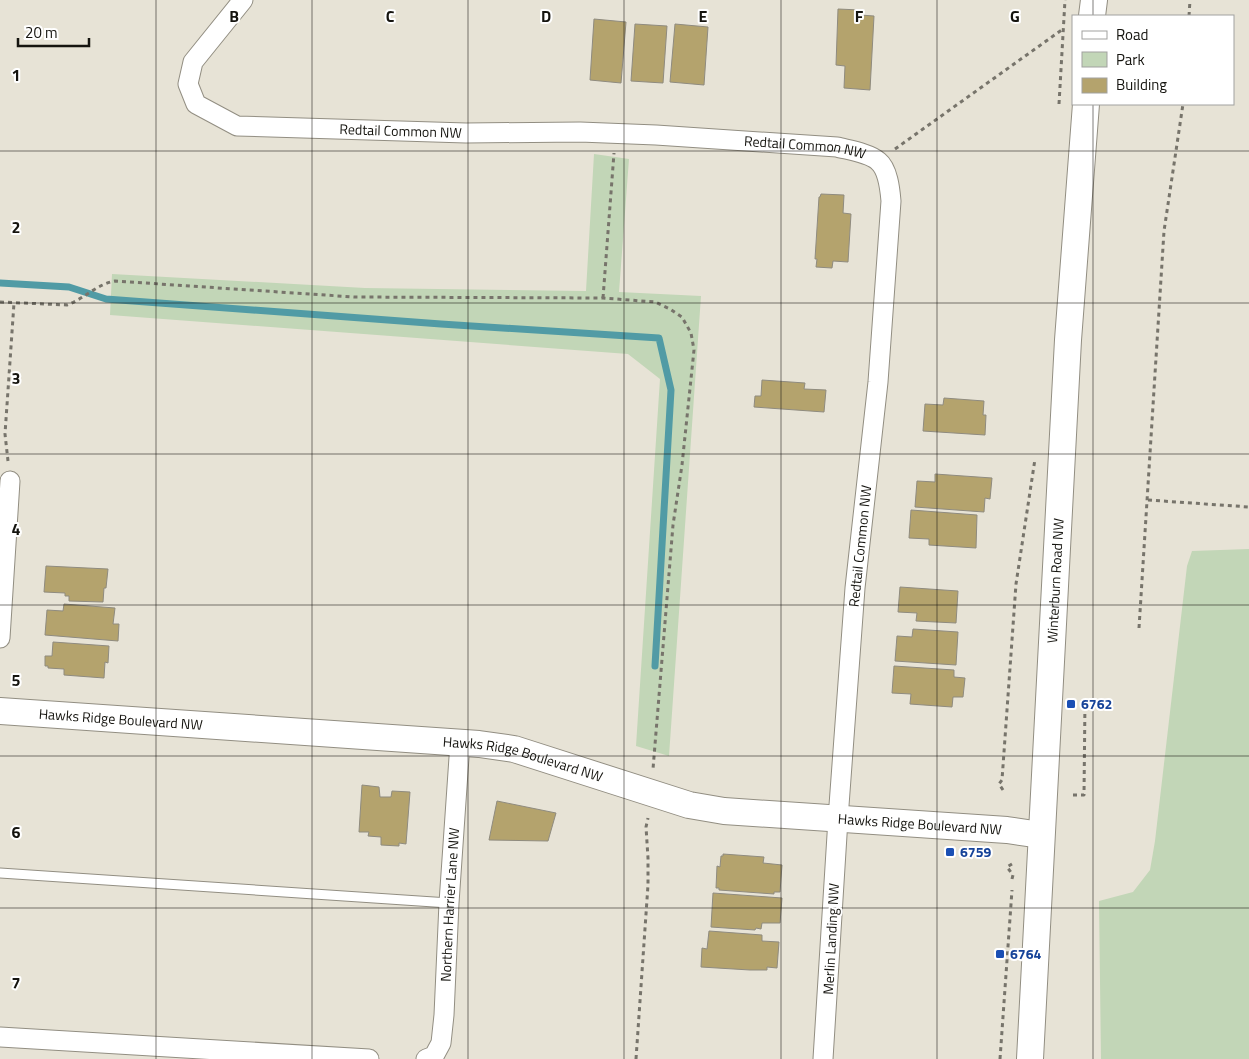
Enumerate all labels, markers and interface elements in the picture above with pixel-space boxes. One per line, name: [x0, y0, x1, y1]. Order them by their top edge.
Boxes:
text: B: [229, 4, 239, 28]
text: C: [386, 4, 395, 28]
text: D: [541, 4, 551, 28]
text: E: [699, 4, 708, 28]
text: F: [855, 4, 864, 28]
text: G: [1010, 4, 1020, 28]
scale bar: [18, 15, 89, 47]
legend: [1072, 15, 1234, 105]
text: 20 m: [25, 21, 58, 44]
text: Road: [1116, 23, 1148, 46]
text: Park: [1116, 48, 1145, 71]
text: 1: [12, 63, 20, 87]
text: Building: [1116, 73, 1167, 96]
street label: Redtail Common NW: [339, 118, 462, 143]
street label: Redtail Common NW: [743, 130, 869, 164]
text: 2: [12, 215, 20, 239]
text: 3: [12, 366, 20, 390]
street label: Redtail Common NW: [843, 484, 876, 608]
text: 4: [12, 517, 21, 541]
street label: Winterburn Road NW: [1041, 517, 1069, 644]
text: 5: [12, 668, 21, 692]
place label: 6762: [1081, 693, 1112, 714]
marker: 6762: [1065, 698, 1077, 710]
street label: Hawks Ridge Boulevard NW: [38, 703, 203, 735]
street label: Hawks Ridge Boulevard NW: [442, 731, 606, 787]
street label: Hawks Ridge Boulevard NW: [837, 808, 1003, 840]
text: 6: [12, 820, 21, 844]
street label: Northern Harrier Lane NW: [434, 827, 464, 982]
place label: 6759: [960, 841, 992, 862]
marker: 6759: [944, 846, 956, 858]
street label: Merlin Landing NW: [817, 883, 844, 995]
place label: 6764: [1010, 943, 1042, 964]
marker: 6764: [994, 948, 1006, 960]
text: 7: [12, 971, 20, 995]

